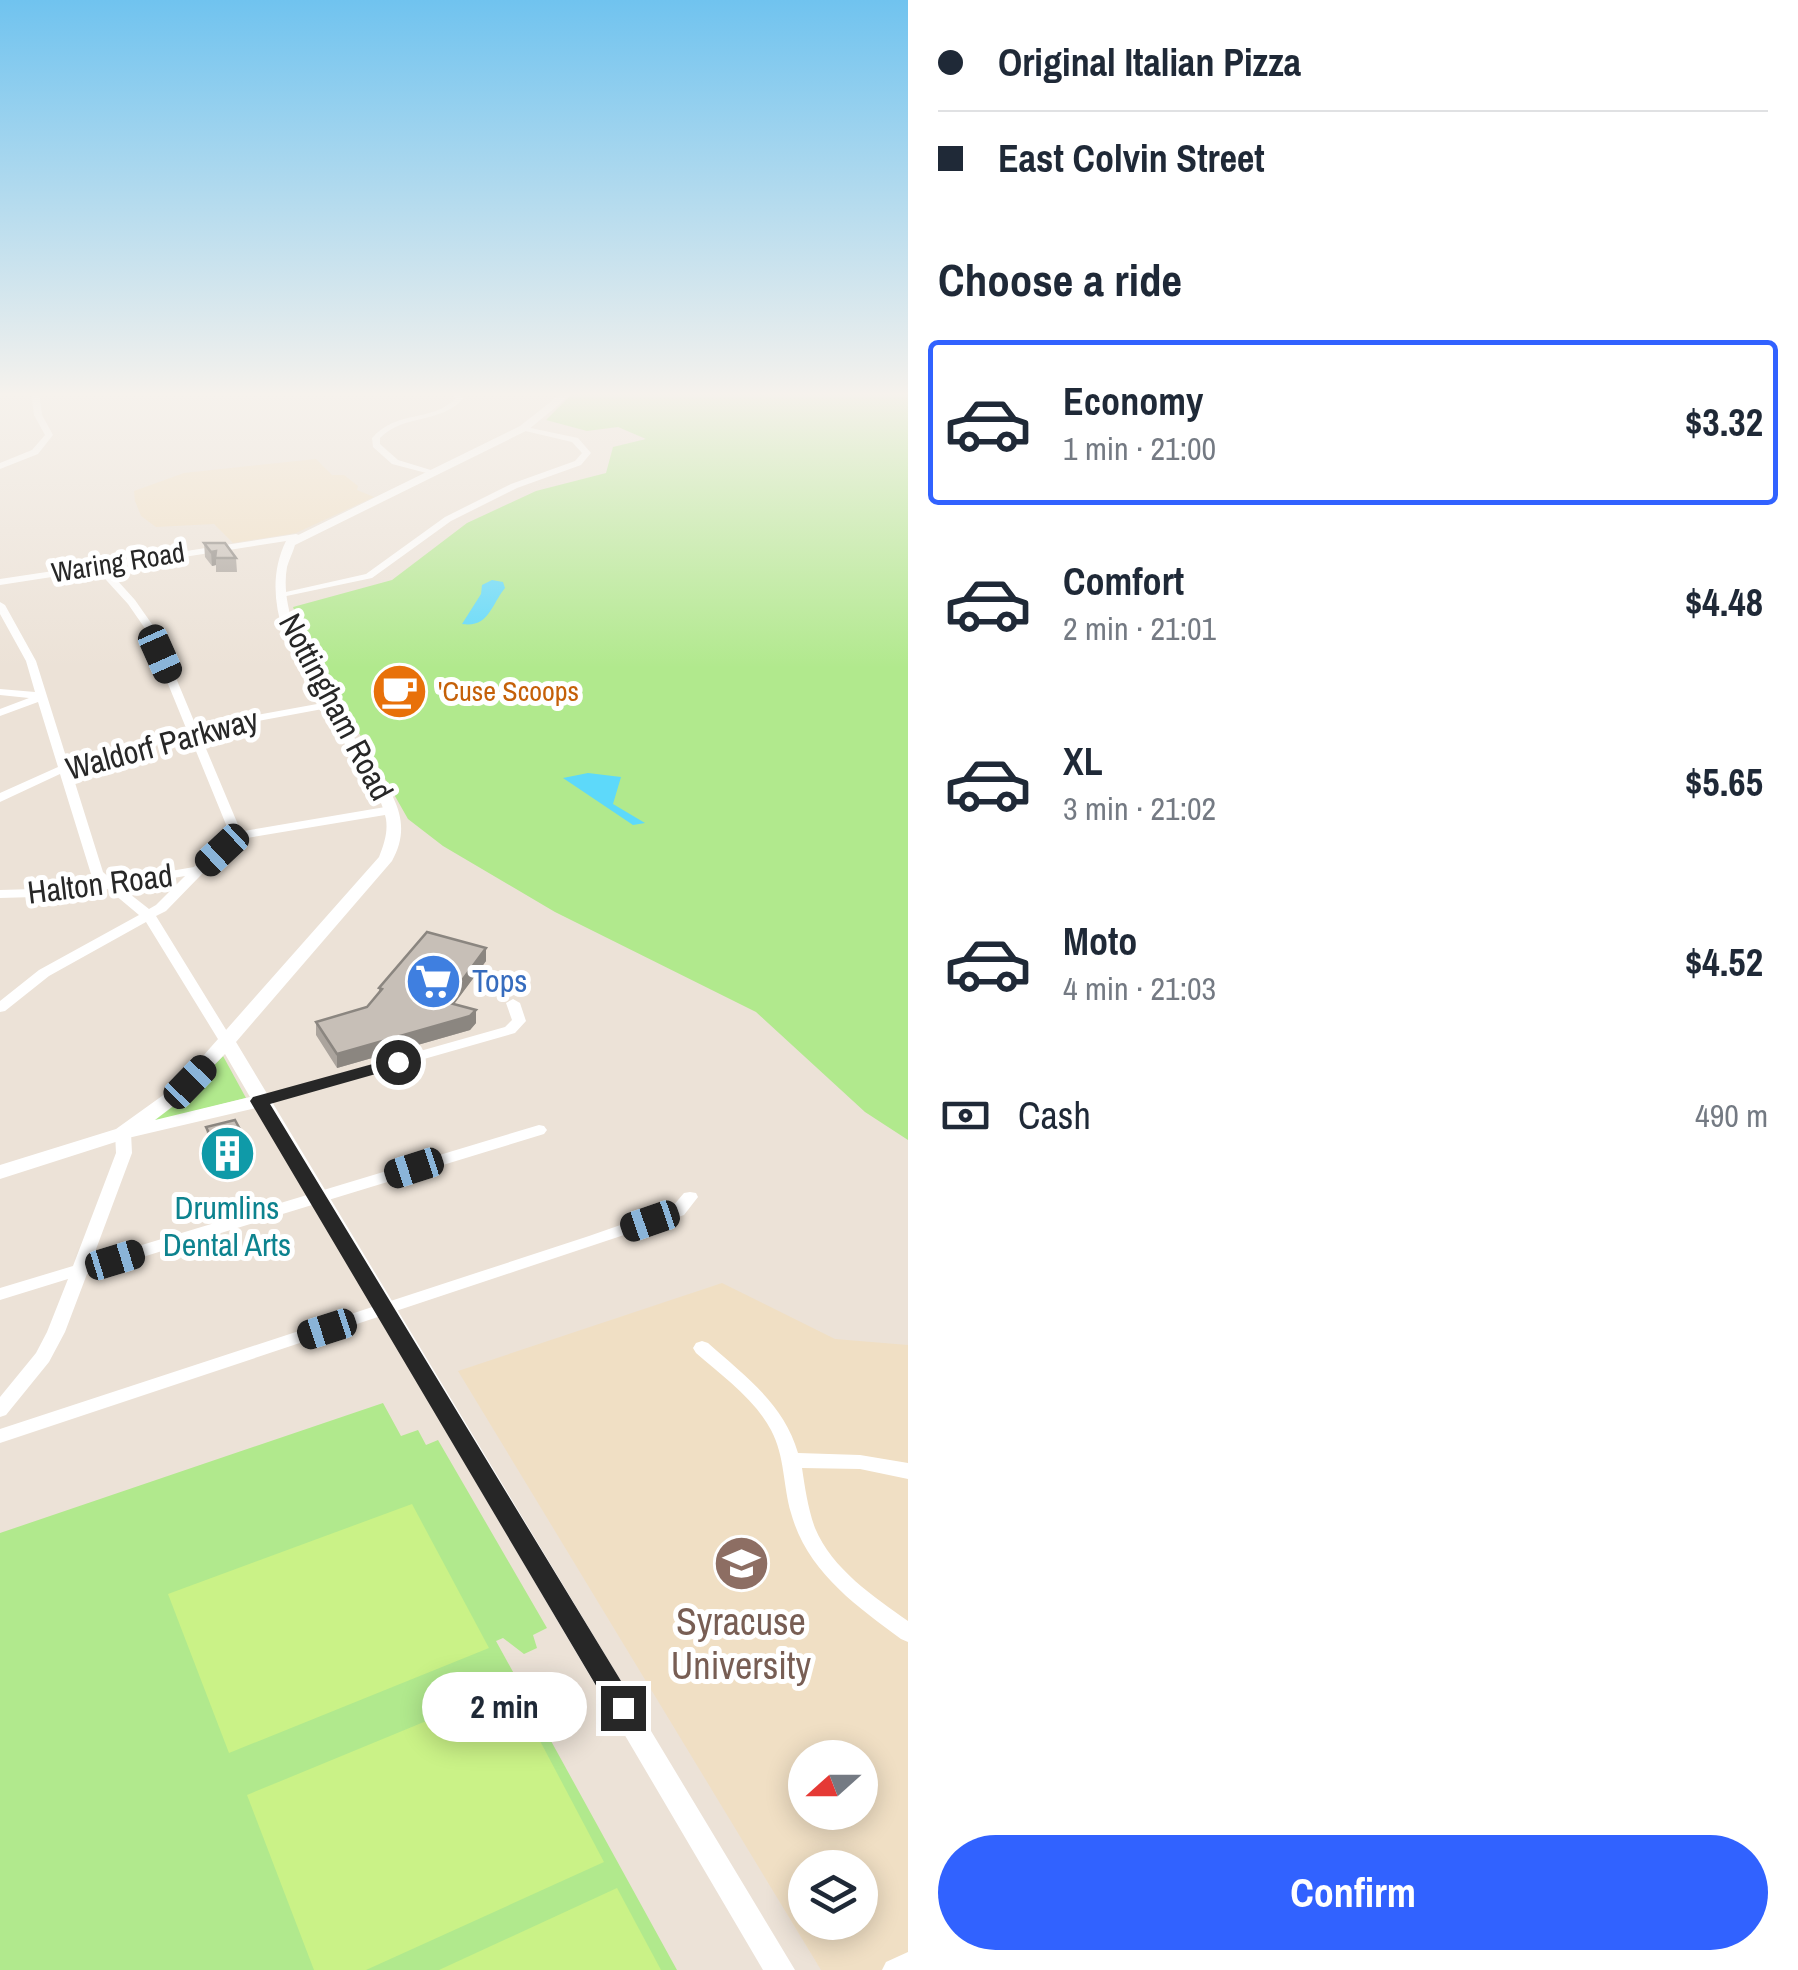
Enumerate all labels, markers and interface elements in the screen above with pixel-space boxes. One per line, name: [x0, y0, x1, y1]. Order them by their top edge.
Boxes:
text: Original Italian Pizza: [998, 37, 1301, 88]
text: East Colvin Street: [998, 133, 1265, 184]
text: Choose a ride: [938, 249, 1182, 310]
text: Economy: [1063, 376, 1203, 427]
icon: car: [943, 378, 1033, 468]
text: $3.32: [1685, 397, 1763, 448]
text: 1 min · 21:00: [1063, 427, 1216, 470]
street label: Waring Road: [49, 533, 187, 591]
text: Comfort: [1063, 556, 1184, 607]
icon: car: [943, 558, 1033, 648]
text: $4.48: [1685, 577, 1763, 628]
street label: Nottingham Road: [269, 606, 404, 808]
text: 2 min · 21:01: [1063, 607, 1216, 650]
car: [134, 620, 186, 688]
cafe icon: 'Cuse Scoops: [369, 661, 429, 721]
place label: 'Cuse Scoops: [438, 672, 579, 710]
street label: Waldorf Parkway: [61, 697, 263, 790]
text: XL: [1063, 736, 1103, 787]
icon: car: [943, 738, 1033, 828]
text: $5.65: [1685, 757, 1763, 808]
text: 3 min · 21:02: [1063, 787, 1216, 830]
car: [190, 819, 254, 881]
street label: Halton Road: [25, 853, 175, 914]
text: Moto: [1063, 916, 1137, 967]
icon: car: [943, 918, 1033, 1008]
text: $4.52: [1685, 937, 1763, 988]
supermarket icon: Tops: [403, 951, 463, 1011]
place label: Tops: [472, 959, 527, 1002]
text: 4 min · 21:03: [1063, 967, 1216, 1010]
route start: [376, 1040, 421, 1085]
car: [158, 1050, 222, 1114]
icon: cash: [938, 1088, 993, 1143]
text: Cash: [1018, 1090, 1091, 1141]
text: 490 m: [1695, 1094, 1768, 1137]
building icon: Drumlins Dental Arts: [197, 1124, 257, 1184]
car: [381, 1144, 447, 1192]
place label: Drumlins Dental Arts: [163, 1186, 291, 1266]
car: [617, 1197, 683, 1245]
car: [82, 1237, 148, 1283]
car: [294, 1305, 360, 1353]
school or university icon: Syracuse University: [711, 1534, 771, 1594]
place label: Syracuse University: [671, 1596, 812, 1691]
callout: 2 min: [423, 1673, 588, 1743]
text: 2 min: [470, 1685, 539, 1728]
route end: [601, 1686, 646, 1731]
north arrow: [788, 1740, 878, 1830]
map controls: [788, 1740, 878, 1940]
button: Confirm: [938, 1835, 1768, 1950]
button: layers: [788, 1850, 878, 1940]

